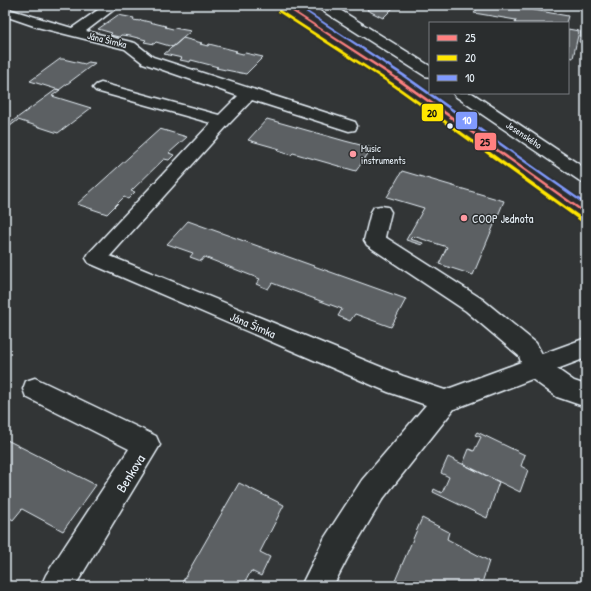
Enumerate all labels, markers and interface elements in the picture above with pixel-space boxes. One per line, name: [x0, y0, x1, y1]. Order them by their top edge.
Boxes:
legend: [429, 22, 569, 94]
street label: Jána Šimka: [86, 29, 128, 51]
text: 25: [465, 29, 476, 46]
text: 20: [465, 49, 476, 66]
text: 10: [465, 69, 475, 86]
line badge: 20: [421, 103, 444, 122]
text: 20: [427, 106, 437, 120]
line badge: 10: [455, 111, 478, 130]
text: 10: [463, 113, 472, 127]
street label: Jesenského: [504, 118, 544, 152]
unlabelled marker: [445, 121, 455, 131]
line badge: 25: [474, 132, 497, 151]
text: 25: [480, 135, 490, 149]
place label: Music instruments: [361, 142, 406, 167]
marker: Music instruments: [348, 149, 358, 159]
place label: COOP Jednota: [472, 210, 534, 227]
marker: COOP Jednota: [459, 213, 469, 223]
street label: Jána Šimka: [228, 308, 279, 342]
street label: Benkova: [111, 450, 149, 496]

